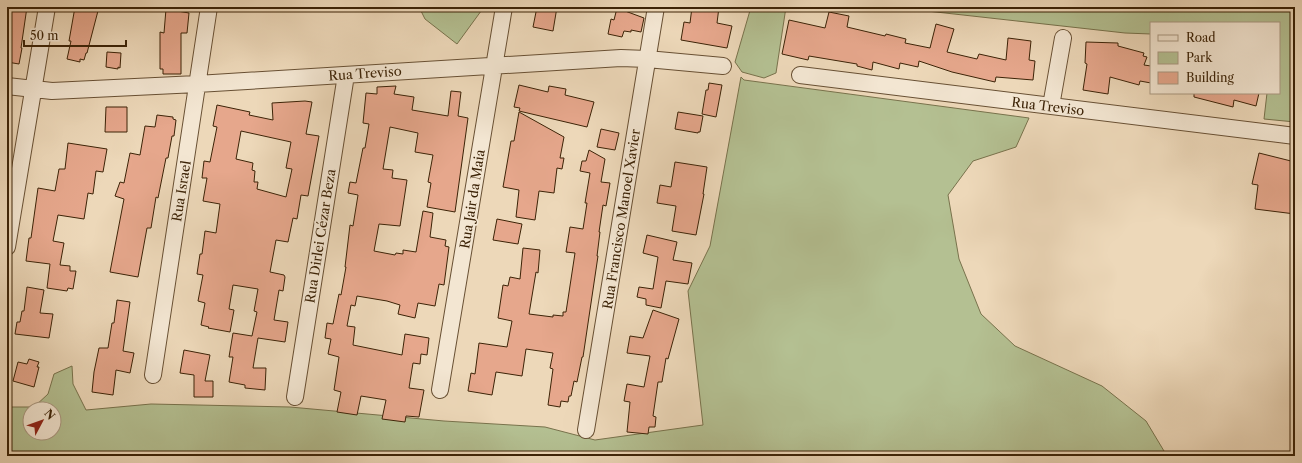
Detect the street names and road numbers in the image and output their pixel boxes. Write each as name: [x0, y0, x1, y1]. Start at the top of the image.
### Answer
street label: Rua Treviso: [328, 62, 402, 84]
street label: Rua Treviso: [1011, 94, 1085, 118]
street label: Rua Francisco Manoel Xavier: [599, 127, 643, 310]
street label: Rua Jair da Maia: [456, 148, 488, 250]
street label: Rua Israel: [168, 159, 194, 223]
street label: Rua Dirlei Cézar Beza: [301, 168, 339, 304]

